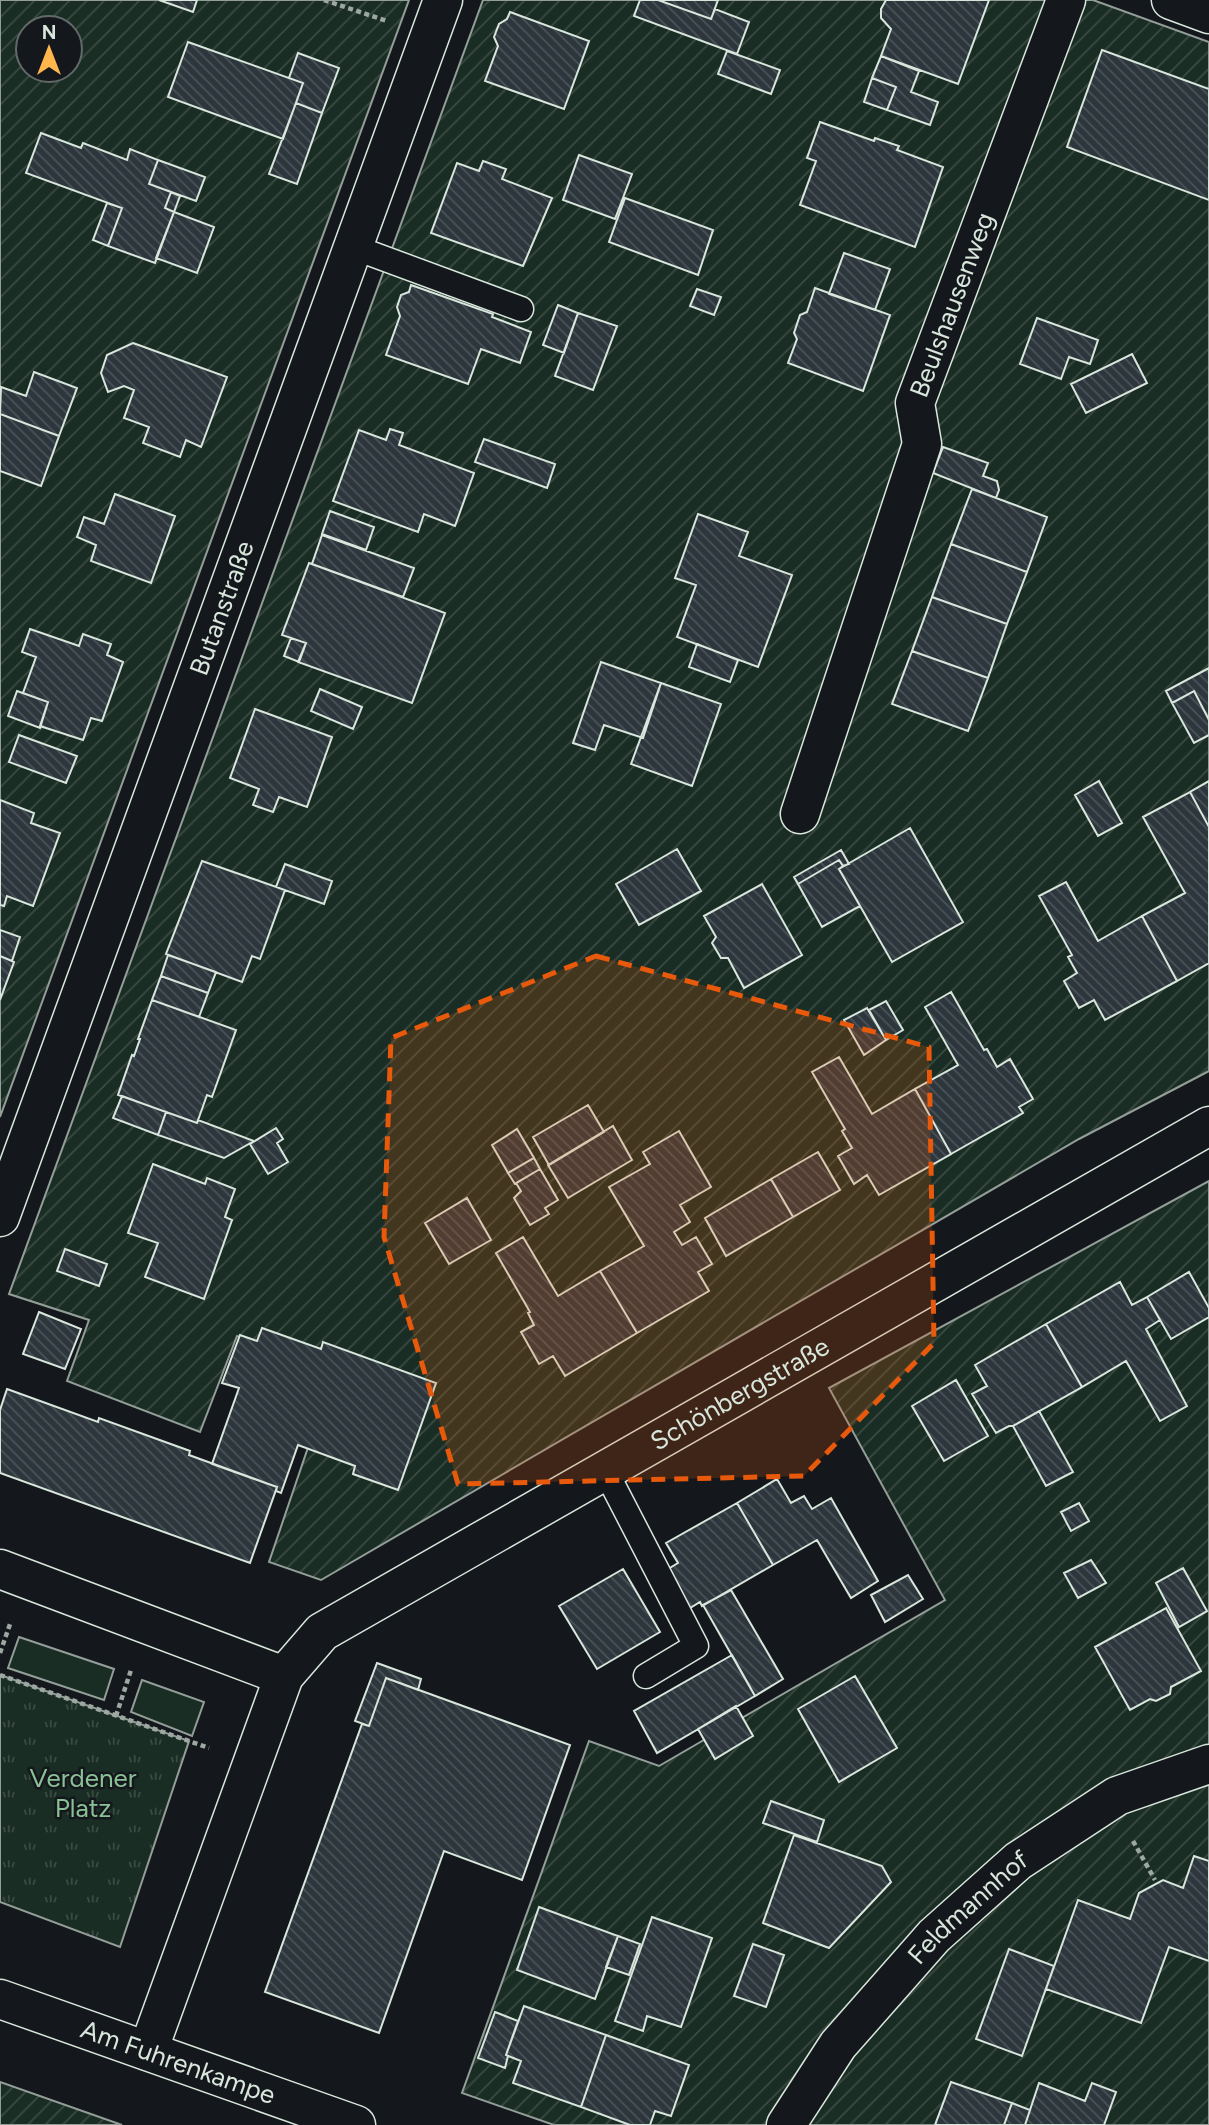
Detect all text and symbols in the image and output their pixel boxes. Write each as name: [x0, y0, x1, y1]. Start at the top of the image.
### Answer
north arrow: [14, 14, 84, 84]
text: N: [42, 21, 56, 44]
street label: Beulshausenweg: [903, 208, 1001, 402]
street label: Butanstraße: [183, 536, 261, 680]
street label: Schönbergstraße: [645, 1330, 835, 1457]
park label: Verdener Platz: [30, 1762, 137, 1824]
street label: Feldmannhof: [901, 1843, 1034, 1971]
street label: Am Fuhrenkampe: [77, 2013, 280, 2111]

